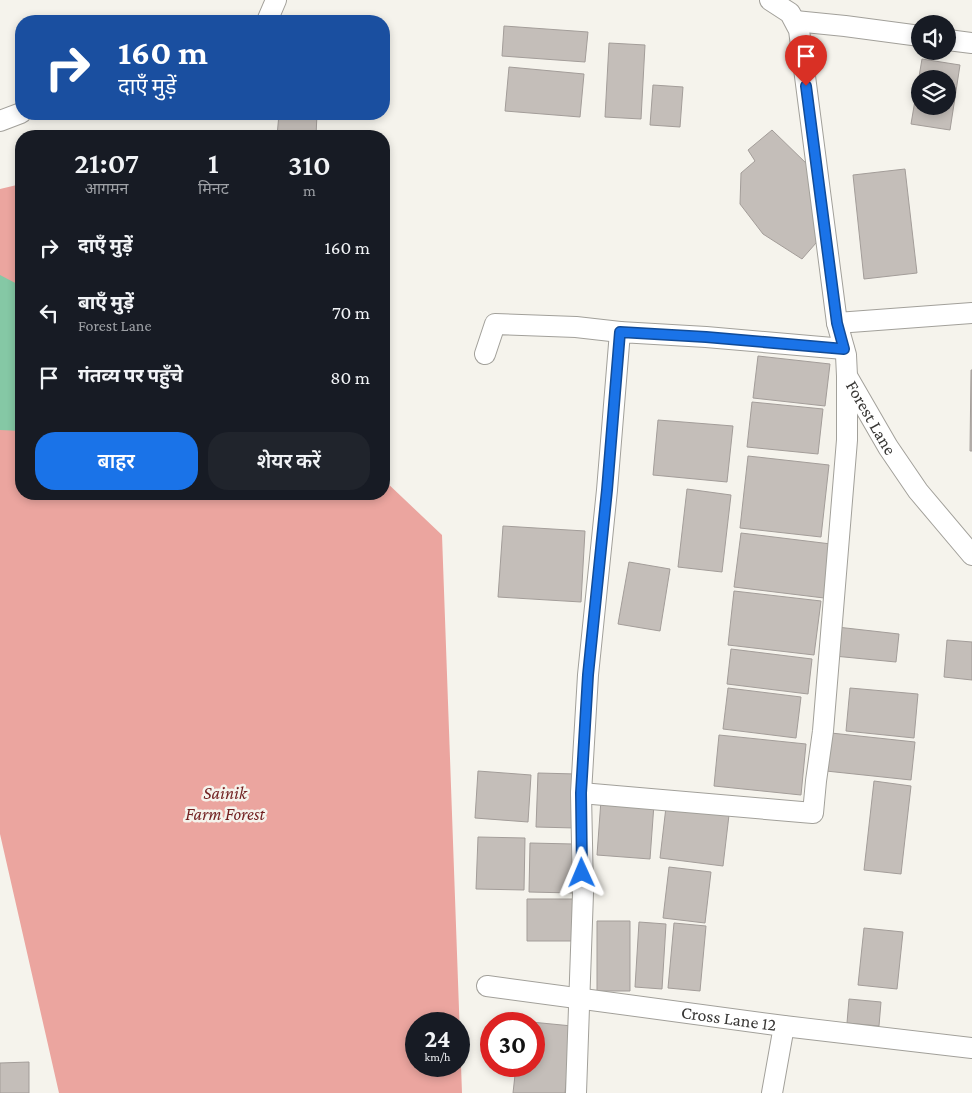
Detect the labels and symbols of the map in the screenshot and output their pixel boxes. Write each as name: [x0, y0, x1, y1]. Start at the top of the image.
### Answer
pin: [785, 35, 827, 86]
street label: Forest Lane: [842, 377, 901, 459]
park label: Sainik Farm Forest: [185, 783, 265, 824]
position arrow: [555, 846, 607, 898]
street label: Cross Lane 12: [680, 1002, 778, 1035]
speed limit sign: 30: [480, 1012, 545, 1077]

